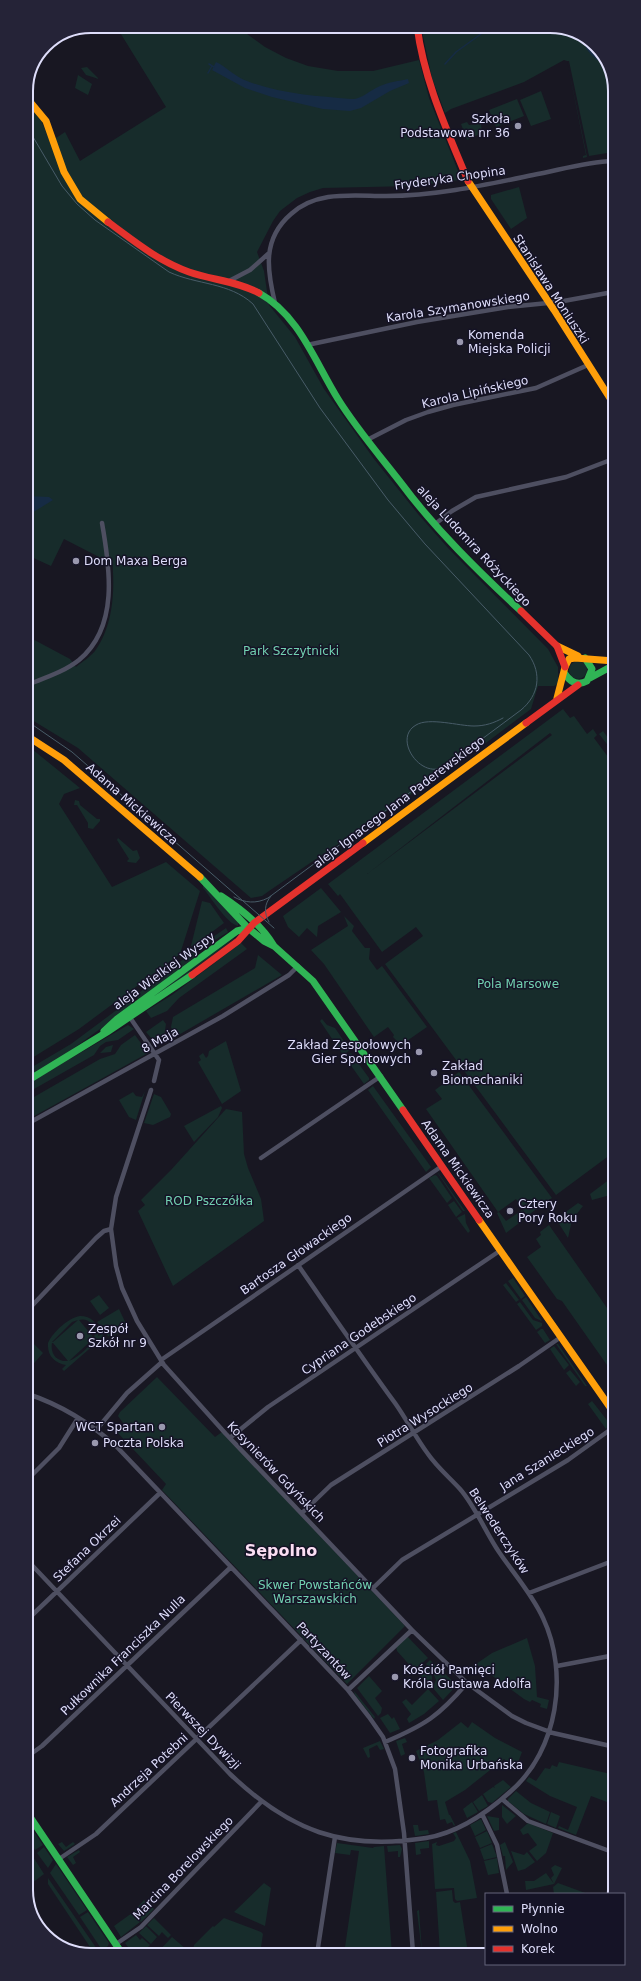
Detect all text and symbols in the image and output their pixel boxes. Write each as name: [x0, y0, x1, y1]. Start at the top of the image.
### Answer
place label: Szkoła Podstawowa nr 36: [400, 112, 510, 140]
marker: Szkoła Podstawowa nr 36: [513, 121, 523, 131]
street label: Fryderyka Chopina: [393, 163, 507, 193]
street label: Stanisława Moniuszki: [510, 232, 592, 346]
street label: Karola Szymanowskiego: [385, 289, 531, 325]
place label: Komenda Miejska Policji: [468, 328, 551, 356]
marker: Komenda Miejska Policji: [455, 337, 465, 347]
street label: Karola Lipińskiego: [420, 373, 530, 411]
street label: aleja Ludomira Różyckiego: [414, 483, 534, 609]
place label: Dom Maxa Berga: [84, 554, 187, 568]
marker: Dom Maxa Berga: [71, 556, 81, 566]
park label: Park Szczytnicki: [243, 644, 339, 658]
street label: aleja Ignacego Jana Paderewskiego: [311, 733, 487, 871]
street label: Adama Mickiewicza: [83, 760, 181, 848]
street label: aleja Wielkiej Wyspy: [110, 929, 218, 1013]
park label: Pola Marsowe: [477, 977, 559, 991]
street label: 8 Maja: [139, 1024, 181, 1056]
place label: Zakład Zespołowych Gier Sportowych: [288, 1038, 411, 1066]
marker: Zakład Zespołowych Gier Sportowych: [414, 1047, 424, 1057]
place label: Zakład Biomechaniki: [442, 1059, 523, 1087]
marker: Zakład Biomechaniki: [429, 1068, 439, 1078]
street label: Adama Mickiewicza: [419, 1117, 497, 1221]
park label: ROD Pszczółka: [165, 1194, 253, 1208]
place label: Cztery Pory Roku: [518, 1197, 577, 1225]
marker: Cztery Pory Roku: [505, 1206, 515, 1216]
street label: Bartosza Głowackiego: [238, 1210, 354, 1298]
street label: Cypriana Godebskiego: [299, 1290, 419, 1378]
place label: Zespół Szkół nr 9: [88, 1322, 147, 1350]
marker: Zespół Szkół nr 9: [75, 1331, 85, 1341]
street label: Piotra Wysockiego: [375, 1380, 475, 1450]
street label: Kosynierów Gdyńskich: [224, 1419, 328, 1525]
place label: WCT Spartan: [75, 1420, 154, 1434]
marker: WCT Spartan: [157, 1422, 167, 1432]
street label: Jana Szanieckiego: [496, 1424, 597, 1494]
place label: Poczta Polska: [103, 1436, 184, 1450]
marker: Poczta Polska: [90, 1438, 100, 1448]
street label: Belwederczyków: [466, 1485, 532, 1577]
street label: Stefana Okrzei: [50, 1513, 124, 1585]
district label: Sępolno: [245, 1541, 317, 1560]
park label: Skwer Powstańców Warszawskich: [258, 1578, 372, 1606]
street label: Pułkownika Franciszka Nulla: [58, 1592, 188, 1718]
street label: Partyzantów: [294, 1619, 354, 1683]
place label: Kościół Pamięci Króla Gustawa Adolfa: [403, 1663, 531, 1691]
marker: Kościół Pamięci Króla Gustawa Adolfa: [390, 1672, 400, 1682]
street label: Pierwszej Dywizji: [163, 1689, 243, 1773]
street label: Andrzeja Potebni: [107, 1730, 191, 1810]
place label: Fotografika Monika Urbańska: [420, 1744, 523, 1772]
marker: Fotografika Monika Urbańska: [407, 1753, 417, 1763]
street label: Marcina Borelowskiego: [130, 1813, 236, 1923]
legend: [485, 1893, 625, 1965]
text: Płynnie: [521, 1902, 565, 1916]
text: Wolno: [521, 1922, 558, 1936]
text: Korek: [521, 1942, 555, 1956]

